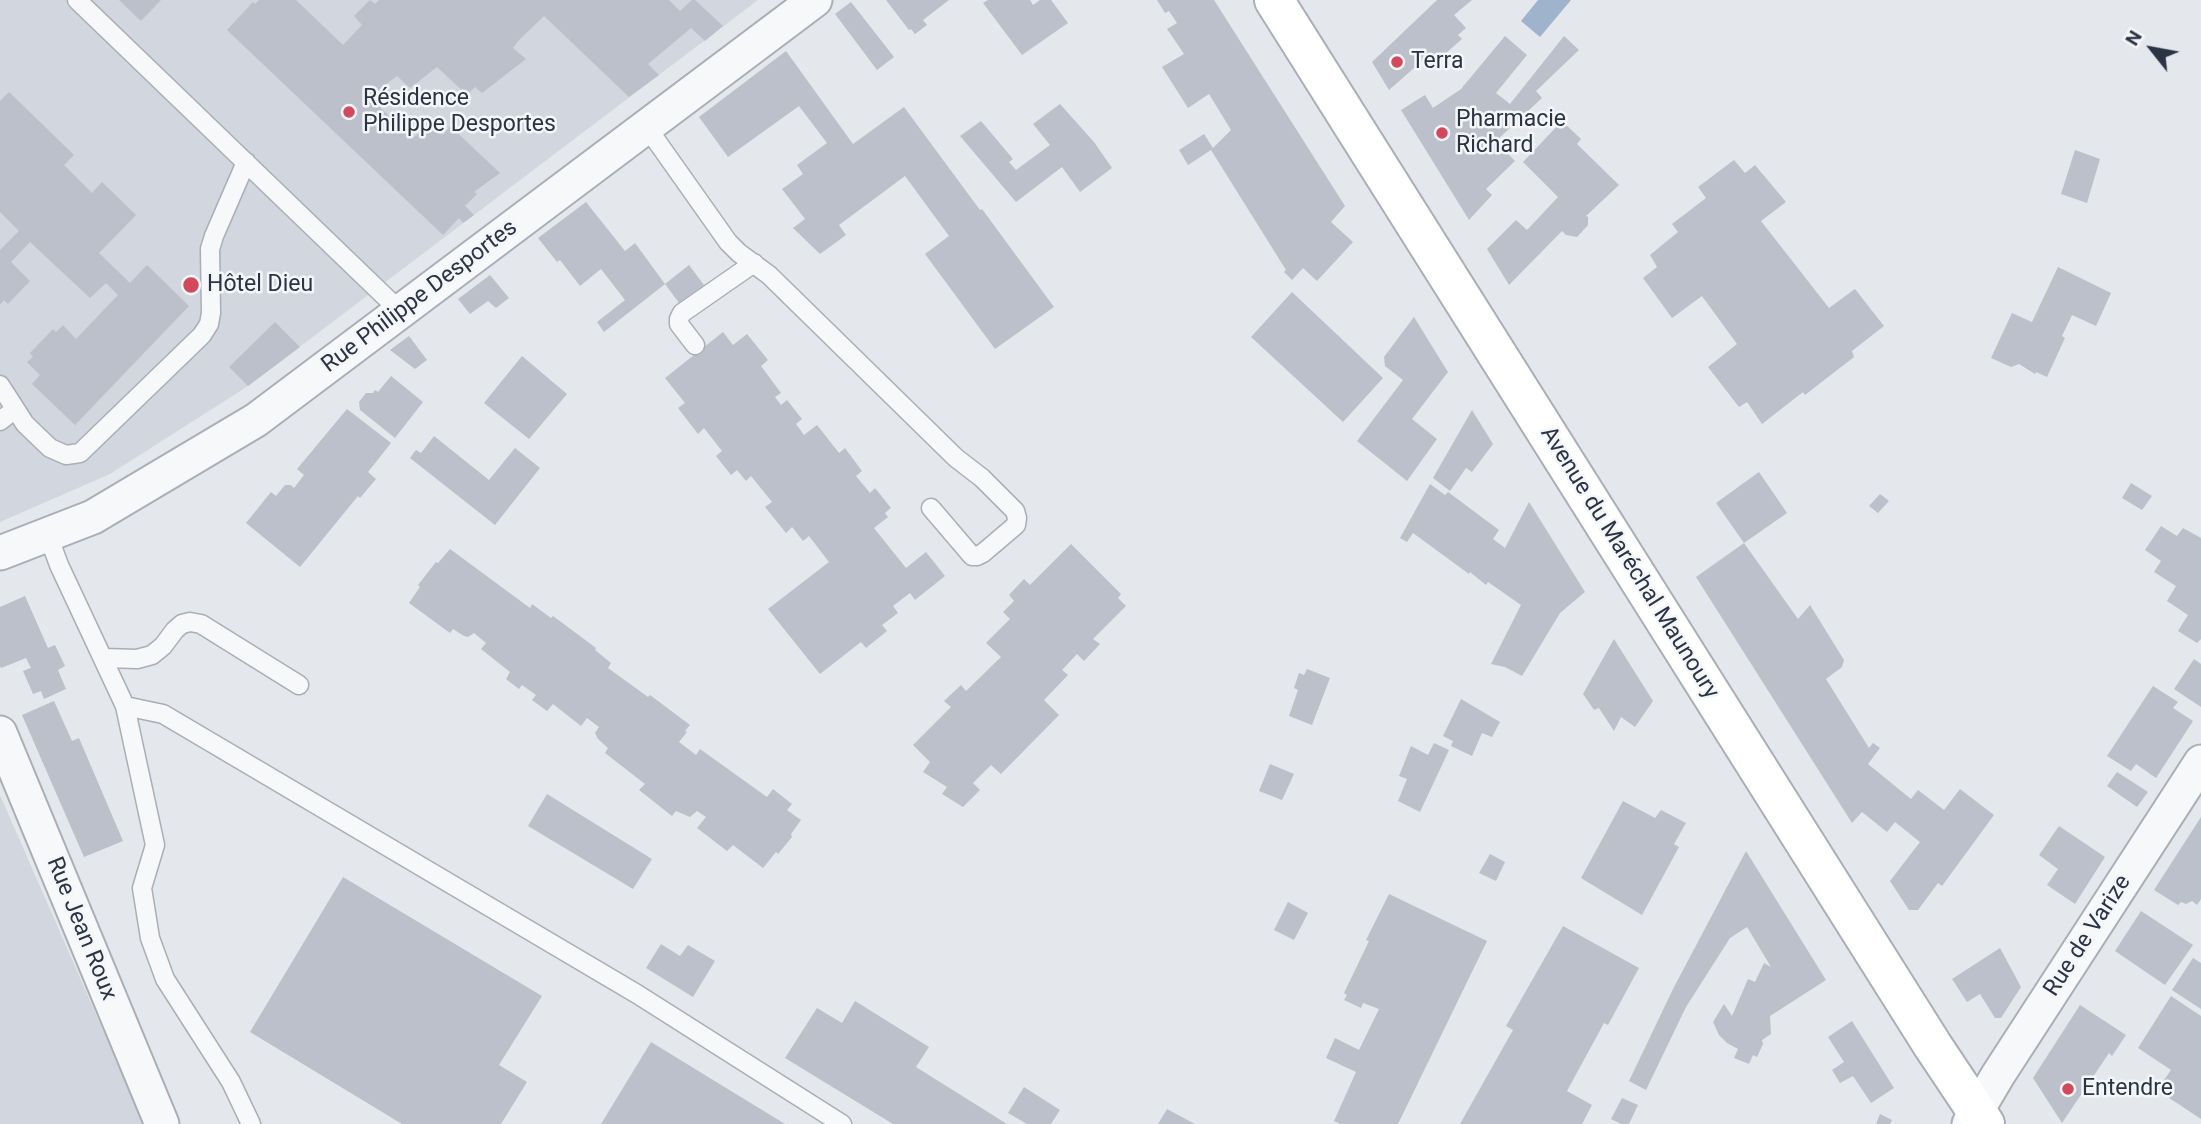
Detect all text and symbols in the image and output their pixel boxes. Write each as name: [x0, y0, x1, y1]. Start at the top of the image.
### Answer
north arrow: [2117, 14, 2187, 84]
text: N: [2120, 26, 2147, 50]
place label: Terra: [1411, 48, 1463, 76]
marker: Terra: [1389, 54, 1405, 70]
place label: Résidence Philippe Desportes: [363, 85, 556, 139]
marker: Résidence Philippe Desportes: [341, 104, 357, 120]
place label: Pharmacie Richard: [1456, 106, 1566, 160]
marker: Pharmacie Richard: [1434, 125, 1450, 141]
street label: Rue Philippe Desportes: [317, 214, 523, 380]
place label: Hôtel Dieu: [207, 271, 313, 299]
marker: Hôtel Dieu: [181, 275, 201, 295]
street label: Avenue du Maréchal Maunoury: [1534, 422, 1724, 704]
street label: Rue Jean Roux: [40, 853, 122, 1005]
street label: Rue de Varize: [2039, 870, 2137, 1002]
place label: Entendre: [2082, 1075, 2173, 1103]
marker: Entendre: [2060, 1081, 2076, 1097]

